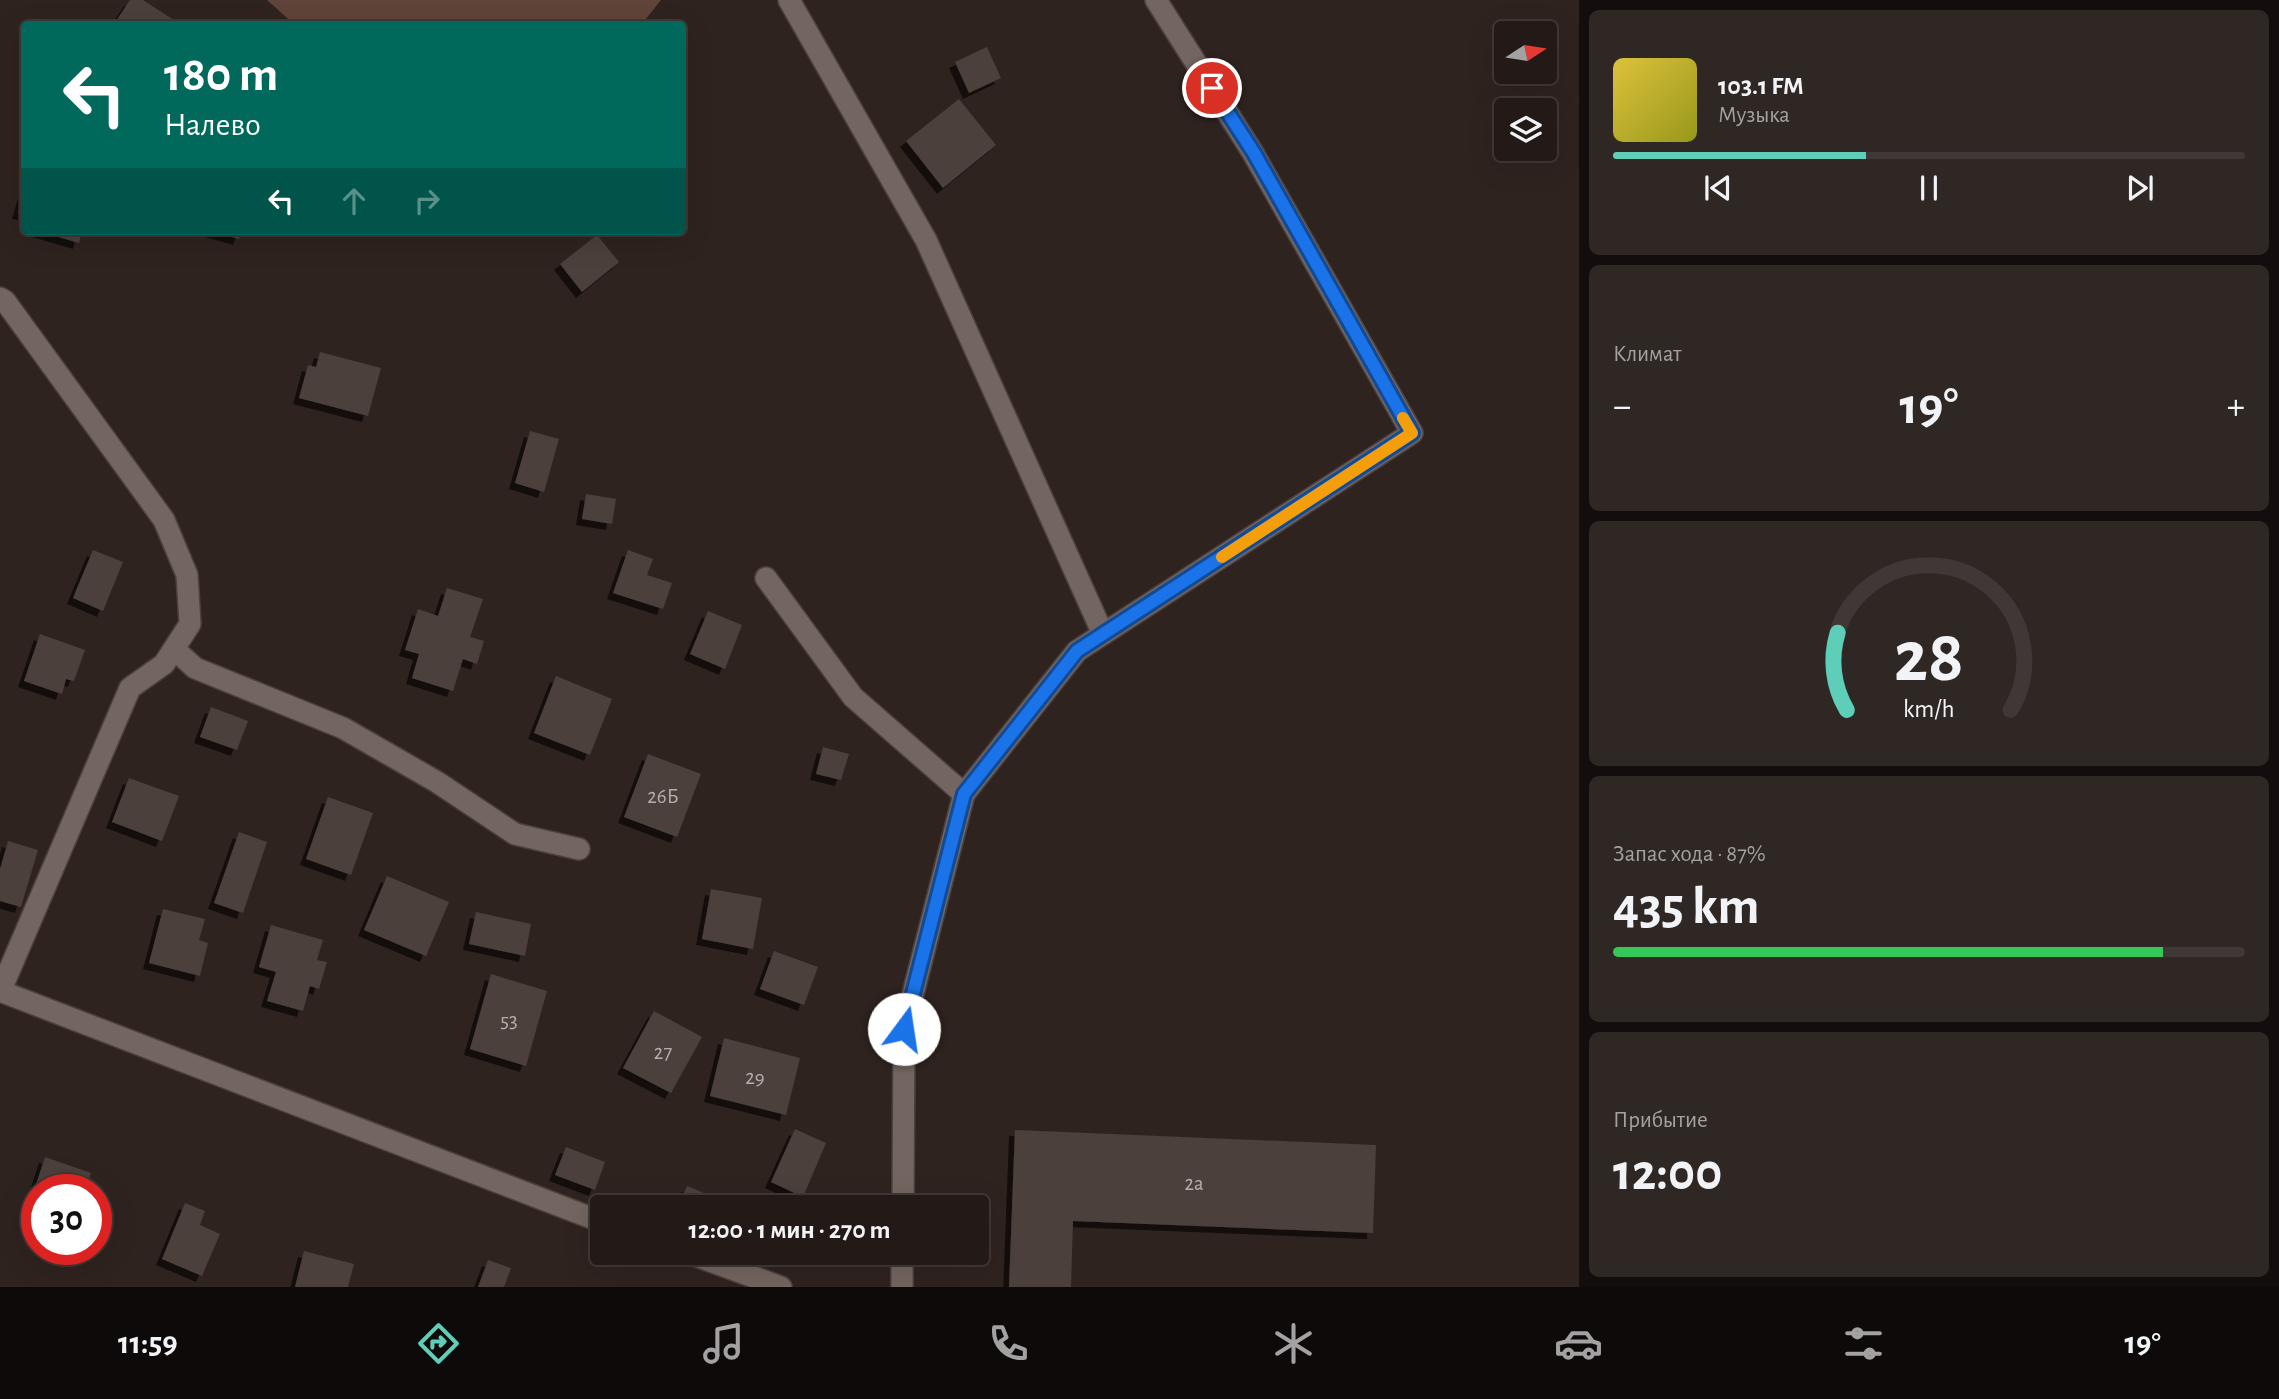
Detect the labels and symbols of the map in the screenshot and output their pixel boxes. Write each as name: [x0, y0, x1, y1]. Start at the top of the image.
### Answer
north arrow: [1494, 21, 1558, 84]
pin: [1182, 58, 1242, 118]
house number: 26Б: [647, 786, 679, 807]
position arrow: [867, 992, 941, 1066]
house number: 53: [500, 1010, 518, 1031]
house number: 27: [654, 1042, 672, 1063]
house number: 29: [745, 1067, 765, 1088]
house number: 2а: [1184, 1173, 1204, 1194]
speed limit sign: 30: [21, 1174, 112, 1265]

